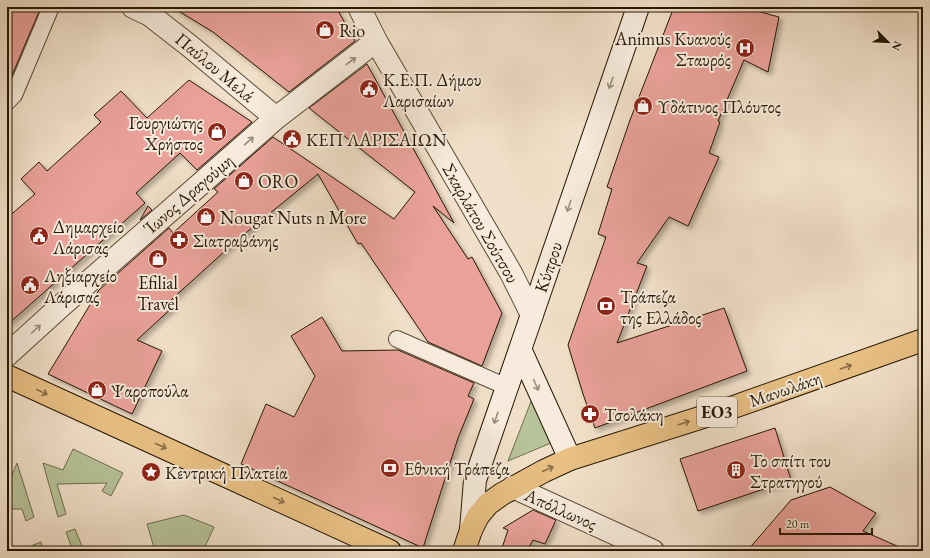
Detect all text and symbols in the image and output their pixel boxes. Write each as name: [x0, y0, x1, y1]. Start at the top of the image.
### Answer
shop icon: Rio: [314, 19, 336, 41]
place label: Rio: [339, 19, 365, 42]
north arrow: [868, 22, 908, 62]
street label: Παύλου Μελά: [171, 27, 260, 107]
place label: Animus Κυανούς Σταυρός: [614, 27, 731, 71]
hospital icon: Animus Κυανούς Σταυρός: [734, 37, 756, 59]
text: N: [889, 39, 905, 53]
one-way arrow: [345, 56, 356, 65]
place label: Κ.Ε.Π. Δήμου Λαρισαίων: [382, 68, 481, 112]
one-way arrow: [607, 77, 615, 89]
public building icon: Κ.Ε.Π. Δήμου Λαρισαίων: [358, 78, 380, 100]
shop icon: Υδάτινος Πλόυτος: [632, 95, 654, 117]
place label: Υδάτινος Πλόυτος: [657, 95, 781, 118]
place label: Γουργιώτης Χρήστος: [129, 111, 203, 155]
shop icon: Γουργιώτης Χρήστος: [206, 121, 228, 143]
public building icon: ΚΕΠ ΛΑΡΙΣΑΙΩΝ: [281, 128, 303, 150]
place label: ΚΕΠ ΛΑΡΙΣΑΙΩΝ: [306, 128, 447, 151]
one-way arrow: [244, 137, 254, 146]
street label: Ίωνος Δραγούμη: [138, 149, 238, 239]
street label: Σκαρλάτου Σούτσου: [437, 159, 525, 287]
shop icon: ORO: [233, 170, 255, 192]
place label: ORO: [258, 170, 298, 193]
one-way arrow: [564, 200, 572, 212]
shop icon: Nougat Nuts n More: [195, 206, 217, 228]
place label: Nougat Nuts n More: [220, 206, 367, 229]
place label: Δημαρχείο Λάρισας: [52, 215, 124, 259]
public building icon: Δημαρχείο Λάρισας: [28, 225, 50, 247]
pharmacy icon: Σιατραβάνης: [168, 229, 190, 251]
place label: Σιατραβάνης: [193, 229, 279, 252]
street label: Κύπρου: [529, 239, 567, 295]
shop icon: Efilial Travel: [147, 248, 169, 270]
place label: Ληξιαρχείο Λάρισας: [43, 264, 117, 308]
place label: Efilial Travel: [137, 271, 179, 315]
public building icon: Ληξιαρχείο Λάρισας: [19, 274, 41, 296]
place label: Τράπεζα της Ελλάδος: [620, 285, 702, 329]
bank icon: Τράπεζα της Ελλάδος: [595, 295, 617, 317]
one-way arrow: [31, 324, 41, 334]
one-way arrow: [840, 363, 853, 370]
street label: Μανωλάκη: [746, 366, 824, 412]
one-way arrow: [533, 378, 540, 390]
shop icon: Ψαροπούλα: [86, 379, 108, 401]
place label: Ψαροπούλα: [111, 379, 189, 402]
one-way arrow: [36, 389, 48, 396]
road number: ΕΟ3: [697, 397, 737, 427]
pharmacy icon: Τσολάκη: [579, 403, 601, 425]
place label: Τσολάκη: [604, 403, 664, 426]
one-way arrow: [492, 412, 500, 424]
one-way arrow: [677, 419, 690, 426]
one-way arrow: [154, 443, 166, 450]
place label: Το σπίτι του Στρατηγού: [750, 449, 831, 493]
bank icon: Εθνική Τράπεζα: [379, 457, 401, 479]
place label: Εθνική Τράπεζα: [404, 457, 510, 480]
building icon: Το σπίτι του Στρατηγού: [725, 459, 747, 481]
place icon: Κεντρική Πλατεία: [140, 461, 162, 483]
place label: Κεντρική Πλατεία: [165, 461, 288, 484]
one-way arrow: [541, 465, 553, 472]
street label: Απόλλωνος: [520, 482, 601, 535]
one-way arrow: [273, 497, 285, 504]
scale bar: [780, 510, 872, 536]
text: 20 m: [786, 516, 810, 532]

